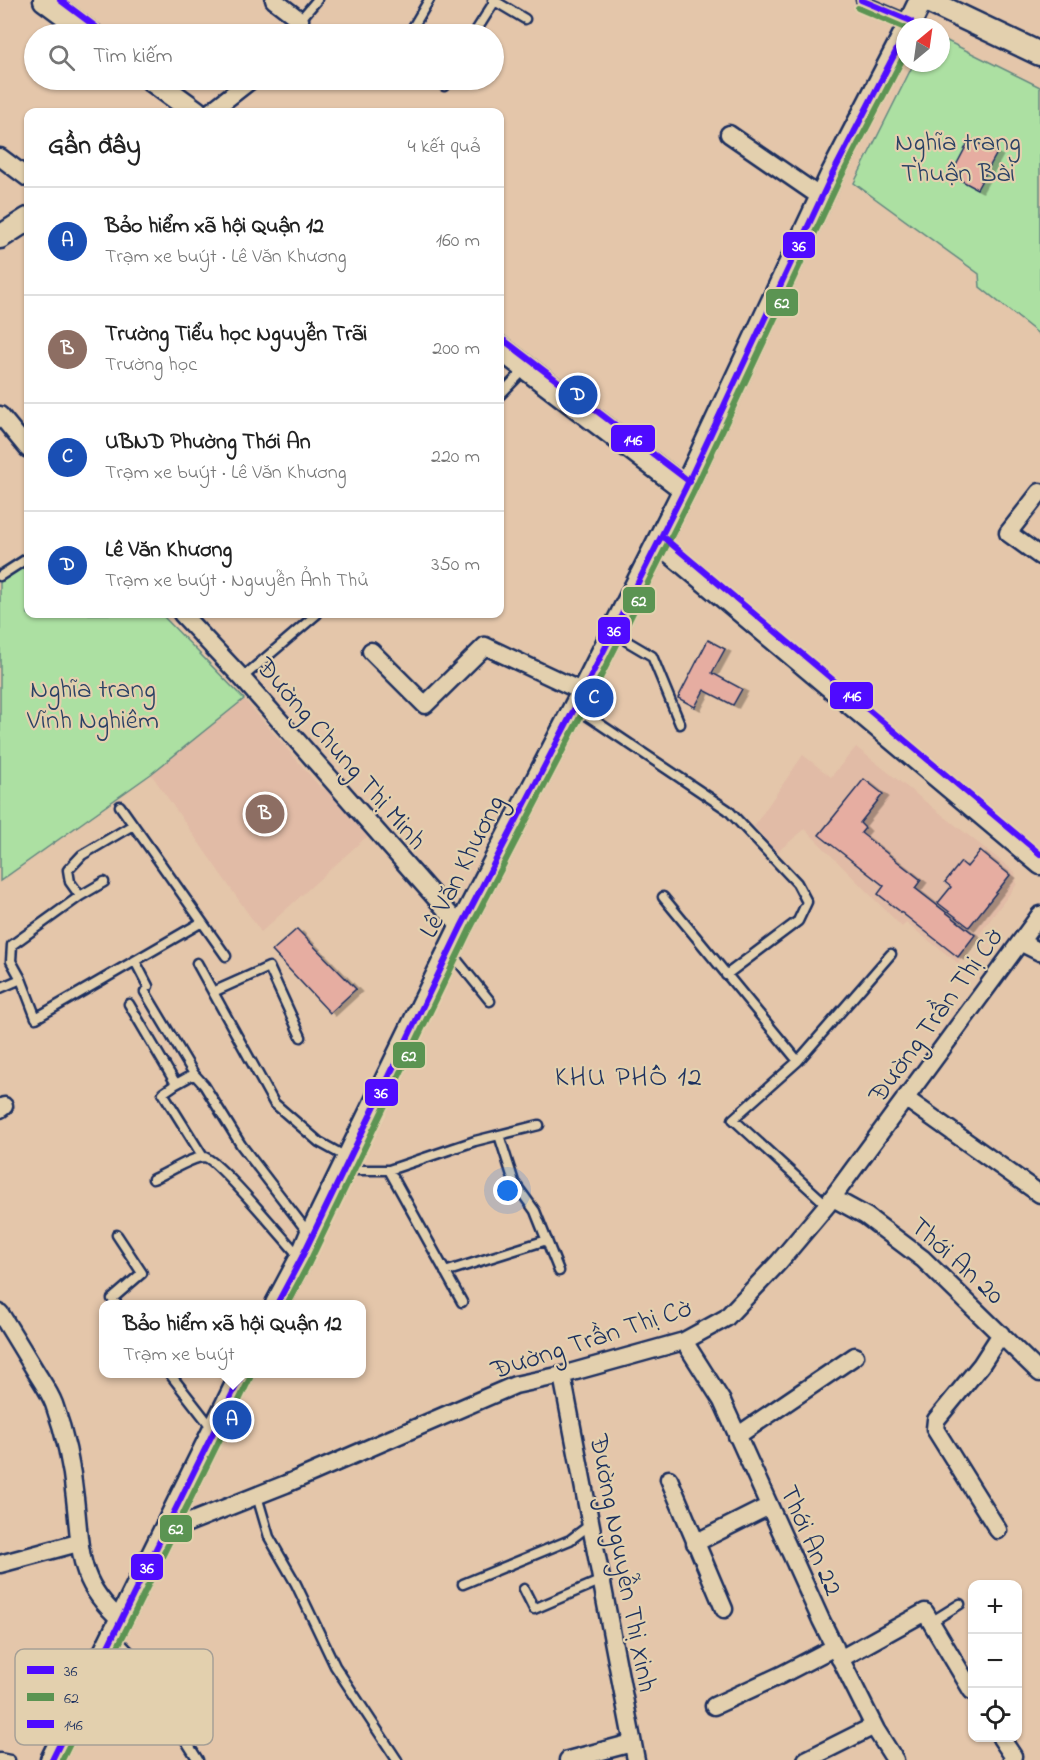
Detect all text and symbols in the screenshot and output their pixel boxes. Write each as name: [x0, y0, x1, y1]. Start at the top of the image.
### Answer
north arrow: [896, 18, 950, 72]
search box: [24, 24, 504, 90]
icon: search: [45, 41, 78, 74]
text: Tìm kiếm: [93, 41, 173, 73]
park label: Nghĩa trang Thuận Bài: [895, 124, 1021, 194]
text: Gần đây: [48, 128, 141, 166]
text: 4 kết quả: [408, 133, 480, 162]
text: Bảo hiểm xã hội Quận 12: [105, 211, 324, 243]
text: A: [61, 227, 74, 256]
text: 160 m: [436, 227, 480, 256]
line badge: 36: [782, 231, 816, 259]
text: 36: [791, 235, 807, 259]
text: Trạm xe buýt · Lê Văn Khương: [105, 243, 347, 272]
line badge: 62: [765, 288, 799, 317]
text: 62: [774, 292, 790, 316]
text: Trường Tiểu học Nguyễn Trãi: [105, 319, 367, 351]
text: B: [61, 335, 74, 364]
text: 200 m: [432, 335, 480, 364]
text: Trường học: [105, 351, 197, 380]
pin: D: [558, 372, 598, 418]
line badge: 146: [610, 424, 656, 453]
text: UBND Phường Thới An: [105, 427, 311, 459]
text: 146: [624, 429, 643, 453]
text: C: [62, 443, 73, 472]
text: 220 m: [431, 443, 480, 472]
text: Trạm xe buýt · Lê Văn Khương: [105, 459, 347, 488]
text: Lê Văn Khương: [105, 535, 232, 567]
text: D: [60, 551, 75, 580]
text: 350 m: [431, 551, 480, 580]
text: Trạm xe buýt · Nguyễn Ảnh Thủ: [105, 567, 369, 596]
line badge: 62: [622, 586, 656, 614]
text: 62: [631, 590, 647, 614]
line badge: 36: [597, 616, 631, 645]
text: 36: [606, 620, 622, 644]
street label: Đường Chung Thị Minh: [245, 649, 435, 859]
park label: Nghĩa trang Vĩnh Nghiêm: [26, 671, 159, 741]
pin: C: [574, 676, 614, 720]
line badge: 146: [829, 681, 874, 710]
text: 146: [843, 685, 862, 709]
street label: Lê Văn Khương: [410, 789, 516, 946]
pin: B: [246, 792, 284, 836]
street label: Đường Trần Thị Cờ: [859, 921, 1014, 1113]
line badge: 62: [392, 1041, 426, 1069]
text: 62: [401, 1045, 417, 1069]
district label: KHU PHỐ 12: [555, 1058, 703, 1099]
line badge: 36: [364, 1078, 399, 1107]
text: 36: [373, 1082, 389, 1106]
your location: [493, 1176, 522, 1205]
street label: Thới An 20: [900, 1209, 1012, 1315]
street label: Đường Trần Thị Cờ: [486, 1290, 697, 1391]
popup: [99, 1300, 366, 1378]
text: Bảo hiểm xã hội Quận 12: [123, 1309, 342, 1341]
text: Trạm xe buýt: [123, 1341, 235, 1370]
pin: A: [212, 1398, 252, 1442]
street label: Đường Nguyễn Thị Xinh: [577, 1430, 666, 1696]
street label: Thới An 22: [768, 1479, 851, 1603]
line badge: 62: [159, 1514, 193, 1543]
text: 62: [168, 1518, 184, 1542]
line badge: 36: [130, 1553, 164, 1581]
text: 36: [139, 1557, 155, 1581]
map controls: [968, 1580, 1022, 1742]
button: +: [968, 1580, 1022, 1634]
button: −: [968, 1634, 1022, 1688]
legend: [15, 1649, 213, 1745]
text: 36: [64, 1660, 78, 1684]
text: 62: [64, 1687, 79, 1711]
button: locate: [968, 1688, 1022, 1742]
text: 146: [64, 1714, 83, 1738]

